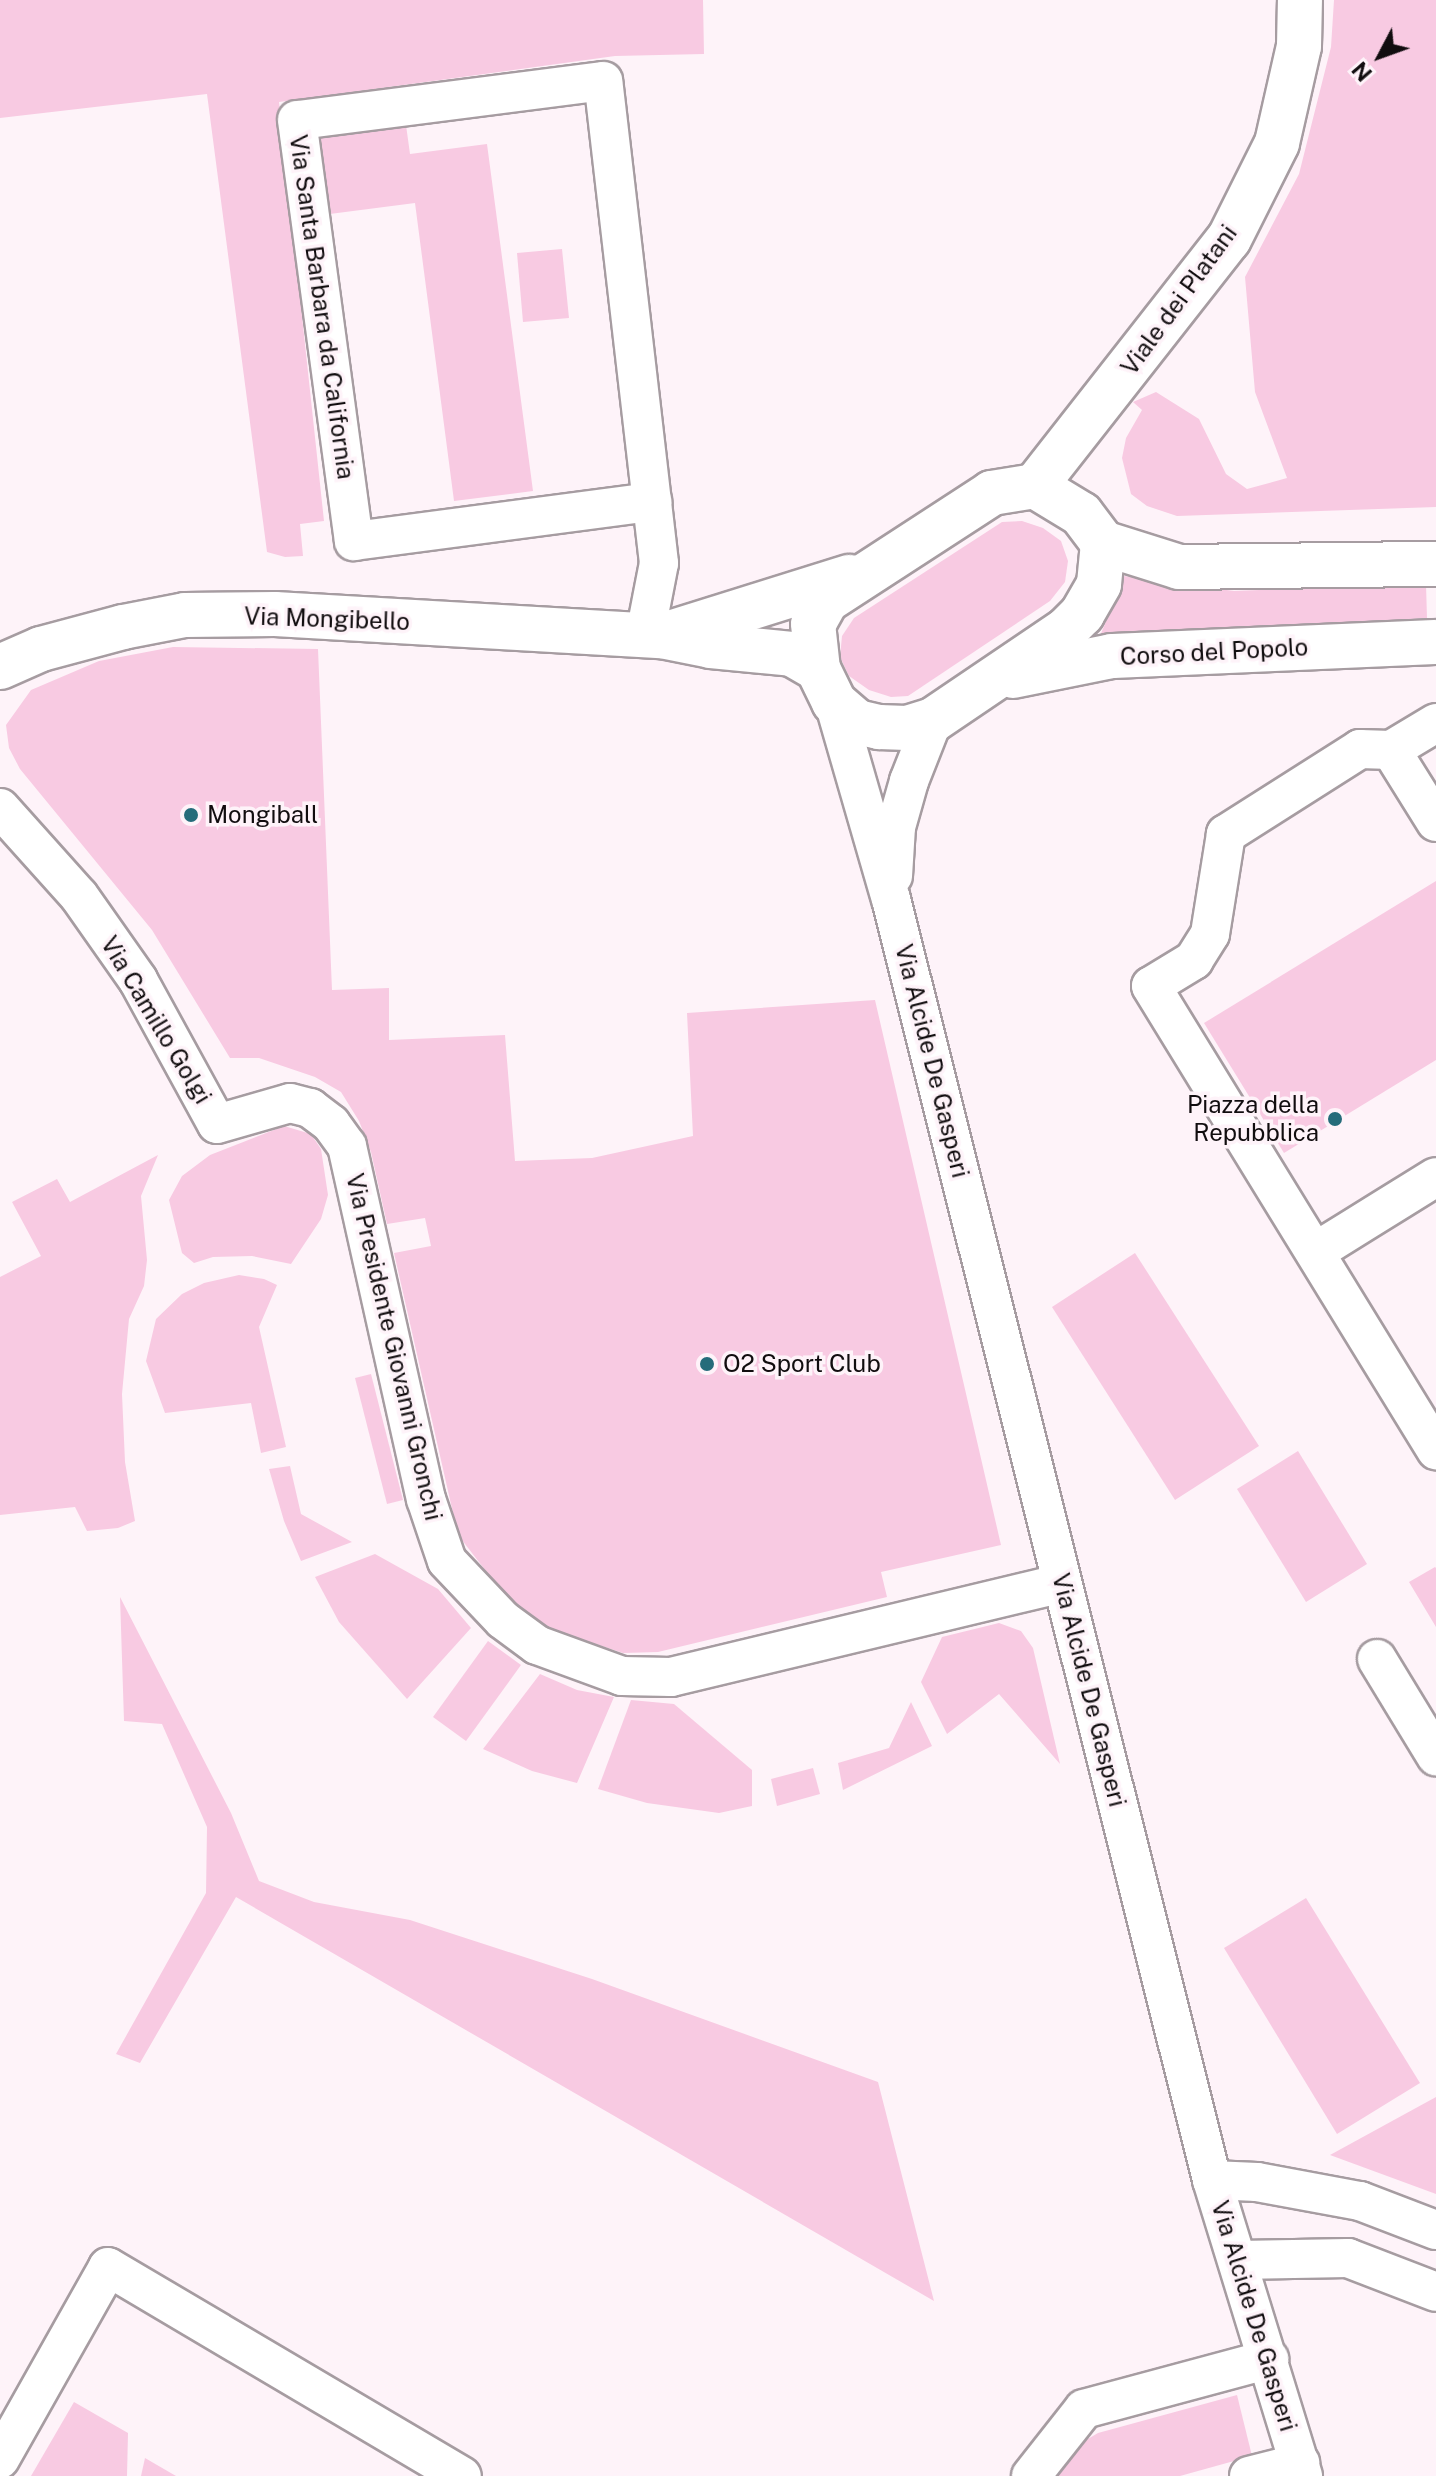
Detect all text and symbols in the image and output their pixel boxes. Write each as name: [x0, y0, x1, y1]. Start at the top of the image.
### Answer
north arrow: [1340, 16, 1420, 96]
text: N: [1346, 57, 1377, 87]
street label: Via Santa Barbara da California: [284, 133, 360, 481]
street label: Viale dei Platani: [1115, 219, 1243, 381]
street label: Via Mongibello: [244, 602, 410, 636]
street label: Corso del Popolo: [1119, 633, 1309, 671]
place label: Mongiball: [207, 801, 318, 829]
marker: Mongiball: [182, 806, 200, 824]
street label: Via Camillo Golgi: [95, 931, 217, 1109]
street label: Via Alcide De Gasperi: [889, 941, 975, 1181]
place label: Piazza della Repubblica: [1187, 1091, 1319, 1147]
marker: Piazza della Repubblica: [1326, 1110, 1344, 1128]
street label: Via Presidente Giovanni Gronchi: [340, 1171, 448, 1523]
place label: O2 Sport Club: [723, 1350, 881, 1378]
marker: O2 Sport Club: [698, 1355, 716, 1373]
street label: Via Alcide De Gasperi: [1046, 1570, 1132, 1810]
street label: Via Alcide De Gasperi: [1205, 2197, 1303, 2435]

